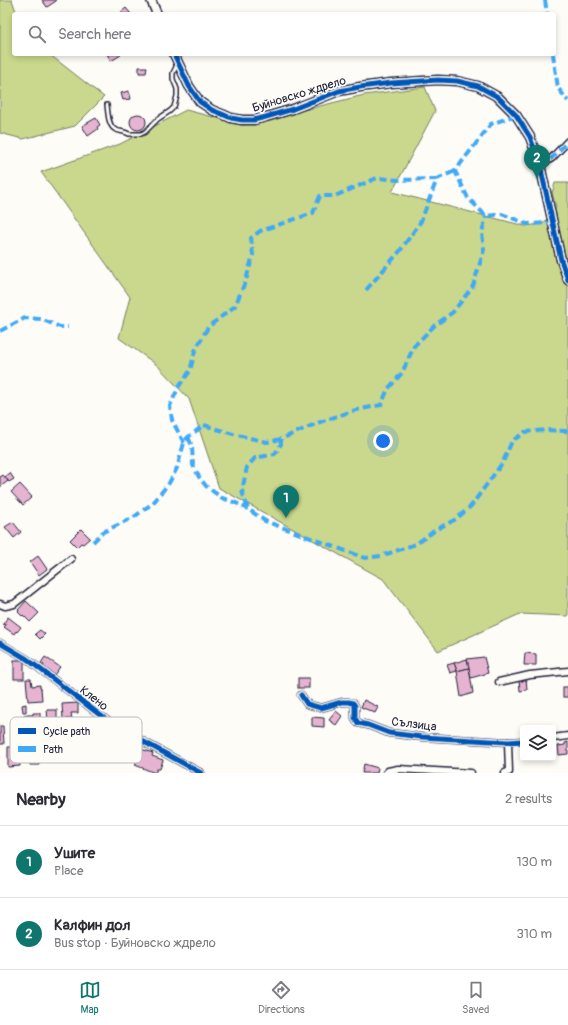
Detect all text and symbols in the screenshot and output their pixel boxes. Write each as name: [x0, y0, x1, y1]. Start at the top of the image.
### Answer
search box: [12, 12, 556, 56]
icon: search: [26, 23, 48, 45]
text: Search here: [58, 25, 131, 44]
street label: Буйновско ждрело: [251, 73, 348, 116]
pin: 2: [524, 145, 550, 178]
your location: [373, 431, 393, 451]
pin: 1: [273, 485, 299, 518]
street label: Клено: [77, 683, 111, 714]
street label: Сълзица: [391, 714, 438, 735]
legend: [10, 717, 142, 763]
text: Cycle path: [43, 725, 90, 738]
map controls: [520, 725, 556, 761]
button: layers: [520, 725, 556, 761]
text: Path: [43, 743, 63, 756]
text: Nearby: [16, 789, 65, 810]
text: 2 results: [505, 791, 552, 807]
text: Ушите: [54, 844, 95, 863]
text: 1: [26, 854, 32, 870]
text: 130 m: [516, 854, 552, 870]
text: Place: [54, 863, 83, 879]
text: Калфин дол: [54, 916, 130, 935]
text: 2: [25, 926, 33, 942]
text: 310 m: [516, 926, 552, 942]
text: Bus stop · Буйновско ждрело: [54, 935, 216, 951]
tab: Map: [79, 979, 101, 1016]
tab: Directions: [258, 979, 305, 1016]
tab: Saved: [462, 979, 489, 1016]

